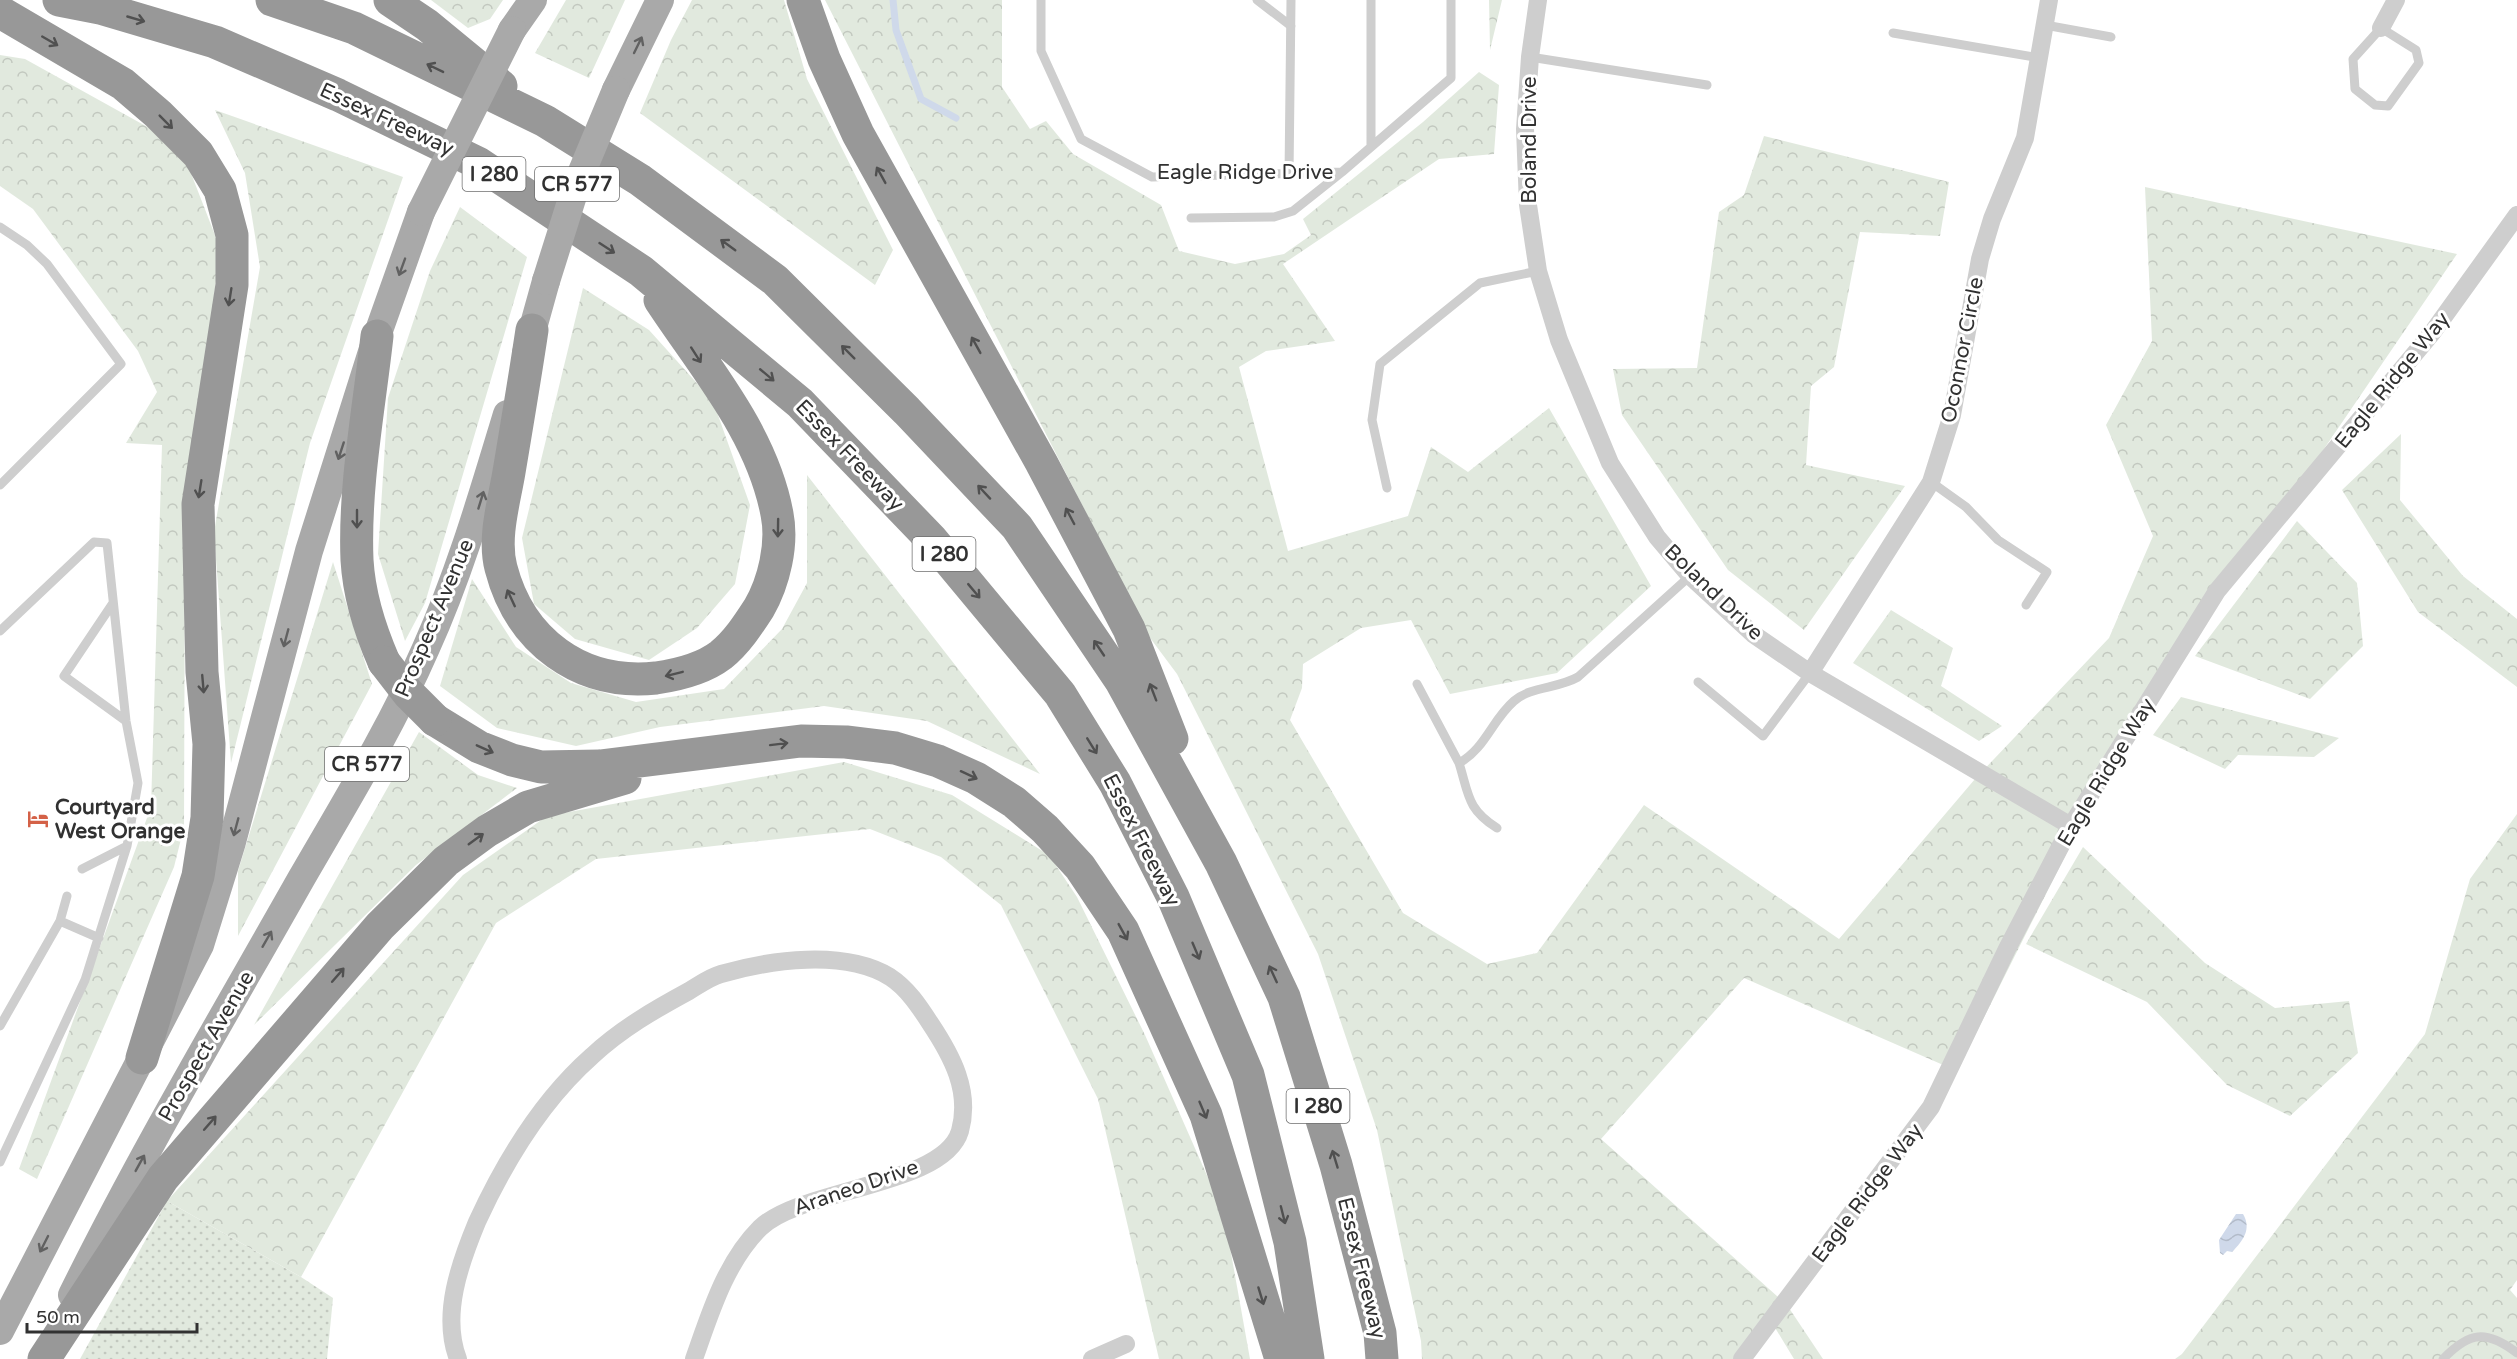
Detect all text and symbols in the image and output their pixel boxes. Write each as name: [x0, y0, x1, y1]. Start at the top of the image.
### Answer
one-way arrow: [126, 13, 145, 25]
one-way arrow: [41, 36, 58, 48]
one-way arrow: [632, 37, 644, 54]
one-way arrow: [427, 61, 445, 73]
street label: Boland Drive: [1517, 76, 1542, 204]
street label: Essex Freeway: [316, 77, 458, 161]
one-way arrow: [159, 115, 174, 130]
road number: I 280: [462, 157, 526, 191]
street label: Eagle Ridge Drive: [1157, 160, 1333, 185]
road number: CR 577: [535, 167, 619, 201]
one-way arrow: [875, 167, 887, 184]
one-way arrow: [720, 239, 736, 252]
one-way arrow: [598, 242, 615, 254]
one-way arrow: [395, 257, 406, 276]
street label: Oconnor Circle: [1936, 275, 1989, 425]
one-way arrow: [224, 286, 235, 306]
street label: Eagle Ridge Way: [2330, 307, 2455, 454]
one-way arrow: [970, 337, 982, 354]
one-way arrow: [840, 344, 855, 359]
one-way arrow: [690, 346, 702, 363]
one-way arrow: [759, 368, 774, 382]
street label: Essex Freeway: [790, 395, 909, 516]
one-way arrow: [334, 441, 345, 460]
one-way arrow: [195, 479, 206, 499]
one-way arrow: [976, 484, 991, 499]
one-way arrow: [476, 491, 487, 510]
one-way arrow: [351, 508, 363, 528]
one-way arrow: [1064, 508, 1076, 525]
one-way arrow: [772, 518, 784, 538]
street label: Prospect Avenue: [390, 535, 479, 701]
road number: I 280: [912, 537, 976, 571]
street label: Boland Drive: [1659, 539, 1768, 646]
one-way arrow: [968, 583, 981, 599]
one-way arrow: [505, 590, 517, 608]
one-way arrow: [279, 629, 291, 648]
one-way arrow: [1092, 640, 1105, 657]
one-way arrow: [665, 669, 684, 681]
one-way arrow: [198, 674, 209, 693]
one-way arrow: [1147, 683, 1158, 701]
street label: Eagle Ridge Way: [2052, 694, 2160, 851]
one-way arrow: [1087, 737, 1099, 754]
one-way arrow: [769, 739, 789, 750]
one-way arrow: [476, 744, 494, 755]
road number: CR 577: [325, 747, 409, 781]
one-way arrow: [959, 769, 977, 781]
street label: Essex Freeway: [1097, 770, 1186, 911]
place label: Courtyard West Orange: [55, 795, 185, 844]
hotel icon: Courtyard West Orange: [26, 807, 50, 831]
one-way arrow: [230, 817, 241, 836]
one-way arrow: [468, 833, 484, 845]
one-way arrow: [1117, 923, 1129, 940]
one-way arrow: [261, 931, 273, 948]
one-way arrow: [1191, 941, 1202, 960]
one-way arrow: [1267, 966, 1279, 984]
street label: Prospect Avenue: [153, 967, 260, 1126]
one-way arrow: [331, 968, 345, 983]
road number: I 280: [1286, 1089, 1350, 1123]
one-way arrow: [1198, 1100, 1209, 1118]
one-way arrow: [203, 1116, 217, 1131]
street label: Eagle Ridge Way: [1807, 1119, 1928, 1268]
one-way arrow: [1328, 1150, 1339, 1169]
street label: Araneo Drive: [791, 1154, 922, 1220]
one-way arrow: [134, 1155, 146, 1172]
street label: Essex Freeway: [1332, 1195, 1391, 1341]
one-way arrow: [1278, 1205, 1290, 1224]
one-way arrow: [38, 1235, 50, 1252]
one-way arrow: [1256, 1286, 1267, 1305]
scale bar: [27, 1296, 196, 1334]
text: 50 m: [36, 1306, 80, 1328]

